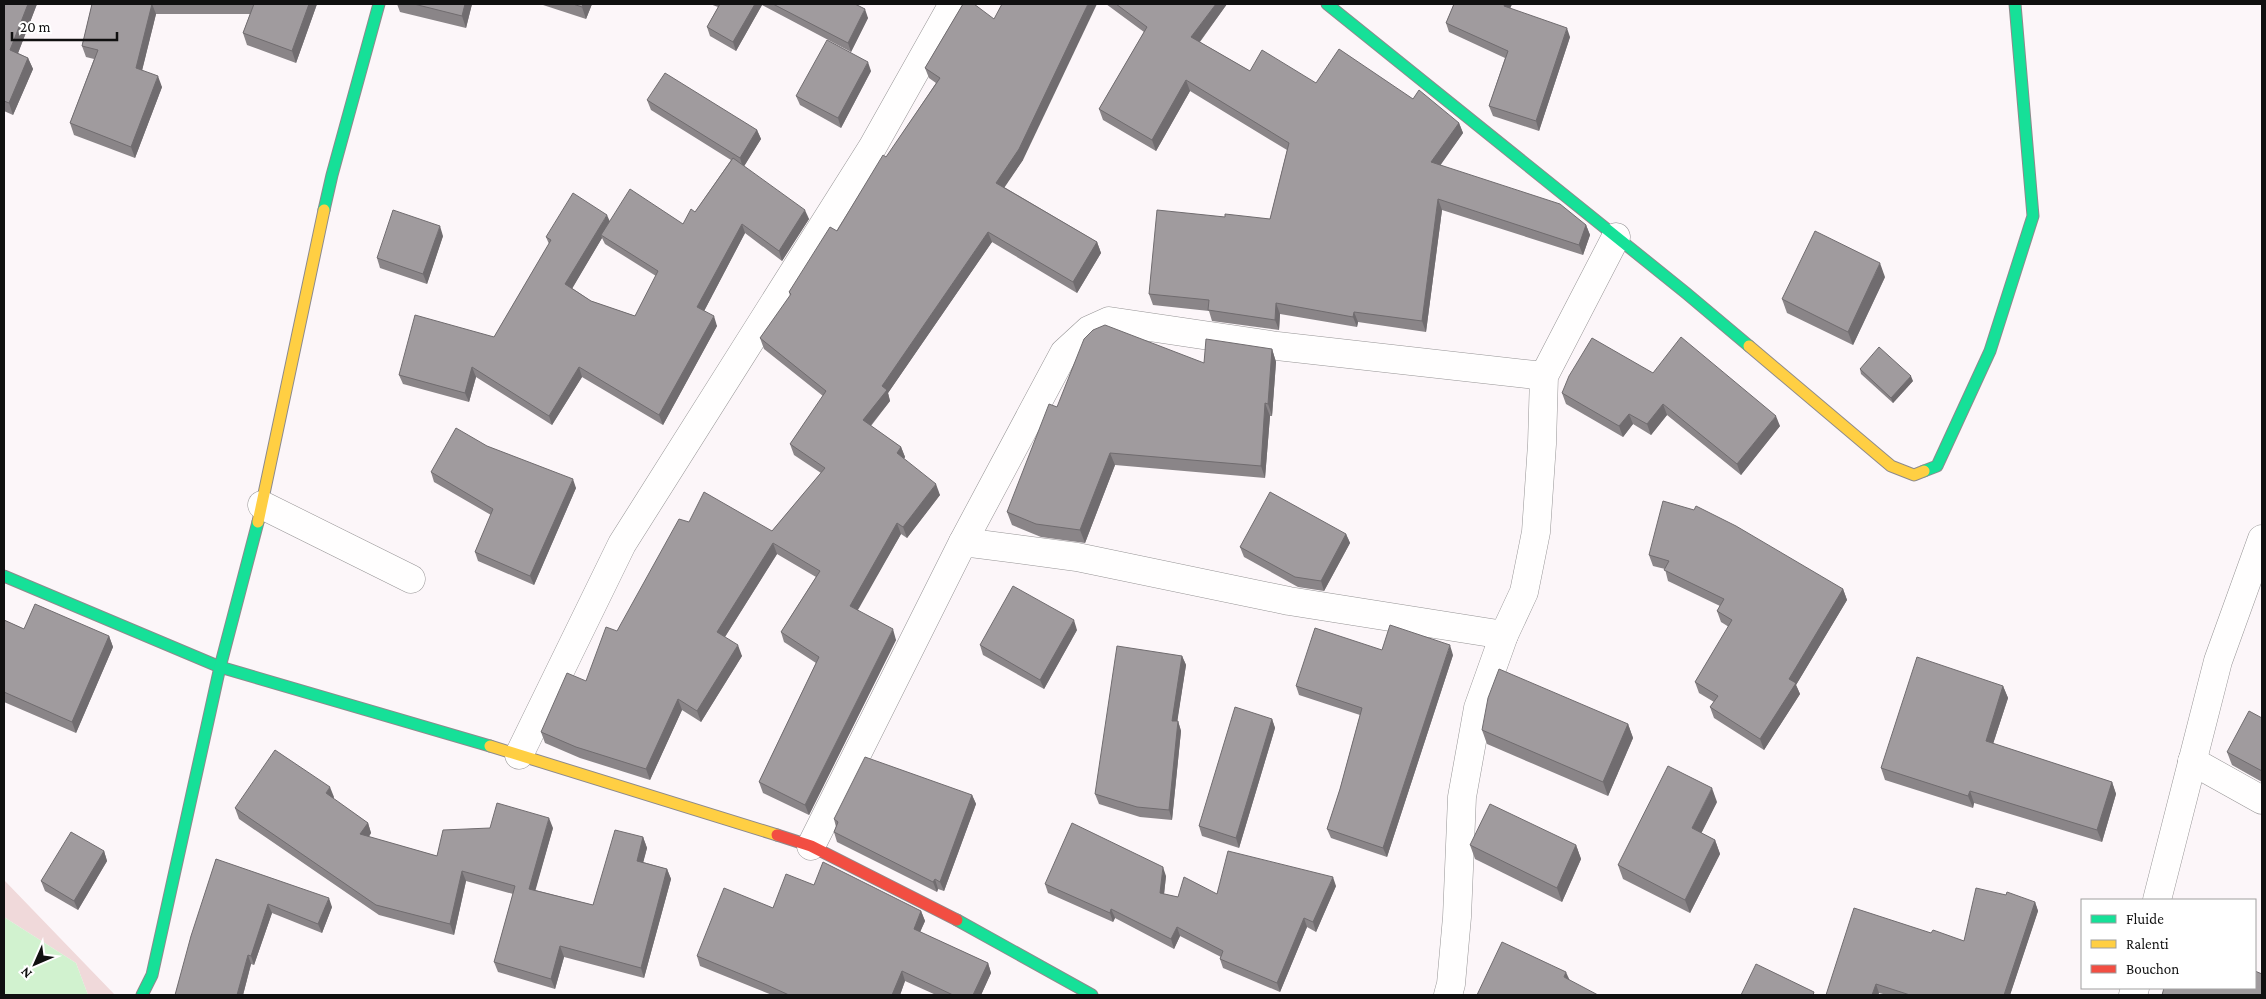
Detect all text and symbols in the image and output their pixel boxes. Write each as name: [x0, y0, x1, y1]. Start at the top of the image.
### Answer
scale bar: [12, 10, 118, 42]
text: 20 m: [20, 19, 51, 35]
legend: [2081, 899, 2256, 989]
text: Fluide: [2126, 911, 2164, 927]
text: Ralenti: [2126, 936, 2169, 952]
north arrow: [10, 939, 60, 989]
text: Bouchon: [2126, 961, 2179, 977]
text: N: [16, 964, 35, 982]

